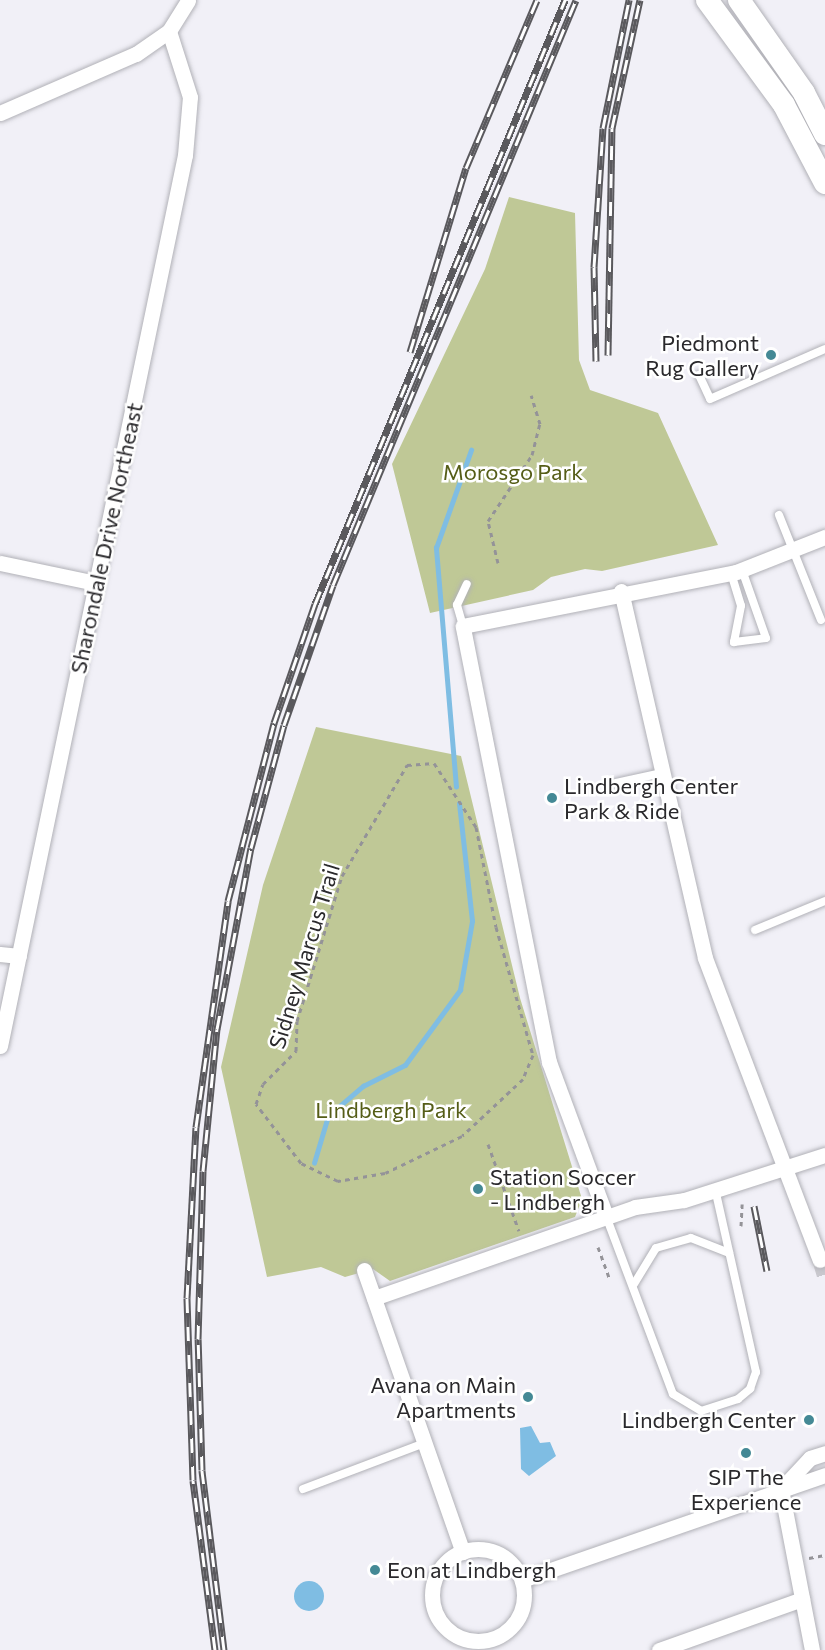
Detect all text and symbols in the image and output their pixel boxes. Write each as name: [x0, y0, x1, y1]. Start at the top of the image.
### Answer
place label: Piedmont Rug Gallery: [645, 329, 759, 380]
marker: Piedmont Rug Gallery: [764, 348, 778, 362]
street label: Sharondale Drive Northeast: [64, 400, 148, 676]
park label: Morosgo Park: [443, 459, 583, 485]
place label: Lindbergh Center Park & Ride: [564, 772, 738, 824]
marker: Lindbergh Center Park & Ride: [545, 791, 559, 805]
street label: Sidney Marcus Trail: [263, 860, 345, 1052]
park label: Lindbergh Park: [315, 1097, 467, 1123]
place label: Station Soccer - Lindbergh: [490, 1163, 636, 1214]
marker: Station Soccer - Lindbergh: [471, 1182, 485, 1196]
place label: Avana on Main Apartments: [370, 1371, 516, 1422]
marker: Avana on Main Apartments: [521, 1390, 535, 1404]
place label: Lindbergh Center: [622, 1407, 796, 1433]
marker: Lindbergh Center: [800, 1411, 818, 1429]
marker: SIP The Experience: [739, 1446, 753, 1460]
place label: SIP The Experience: [691, 1463, 801, 1514]
place label: Eon at Lindbergh: [387, 1557, 556, 1583]
marker: Eon at Lindbergh: [368, 1563, 382, 1577]

